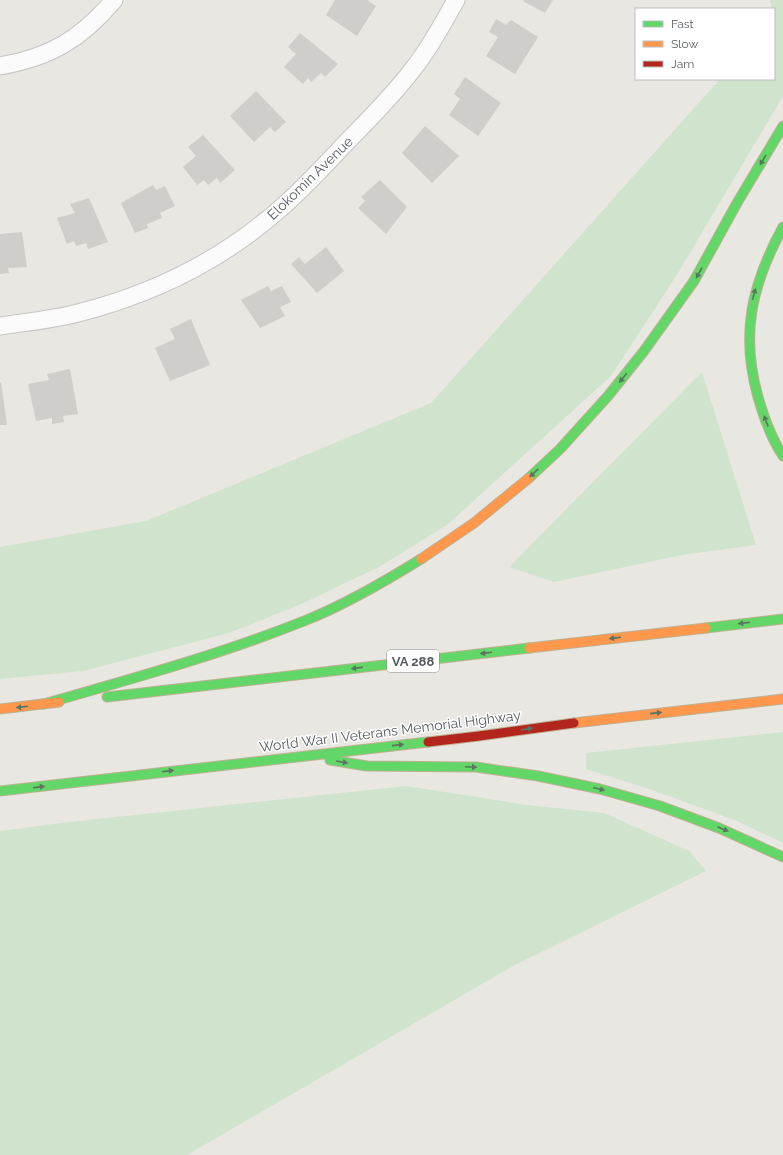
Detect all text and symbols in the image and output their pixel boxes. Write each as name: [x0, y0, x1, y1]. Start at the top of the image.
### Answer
legend: [635, 8, 775, 80]
text: Fast: [671, 17, 694, 31]
text: Slow: [671, 37, 698, 51]
text: Jam: [671, 57, 694, 71]
street label: Elokomin Avenue: [264, 133, 356, 223]
one-way arrow: [759, 155, 767, 165]
one-way arrow: [695, 267, 702, 279]
one-way arrow: [752, 288, 758, 300]
one-way arrow: [618, 373, 627, 384]
one-way arrow: [762, 415, 768, 427]
one-way arrow: [529, 468, 539, 478]
one-way arrow: [738, 620, 750, 626]
one-way arrow: [609, 635, 621, 641]
road number: VA 288: [387, 650, 439, 672]
one-way arrow: [480, 650, 492, 656]
one-way arrow: [351, 665, 363, 671]
one-way arrow: [16, 703, 28, 710]
street label: World War II Veterans Memorial Highway: [258, 707, 522, 755]
one-way arrow: [650, 710, 662, 716]
one-way arrow: [521, 726, 533, 732]
one-way arrow: [392, 742, 404, 748]
one-way arrow: [336, 759, 348, 765]
one-way arrow: [465, 764, 477, 771]
one-way arrow: [162, 768, 174, 774]
one-way arrow: [33, 783, 45, 790]
one-way arrow: [593, 786, 606, 792]
one-way arrow: [717, 827, 729, 833]

